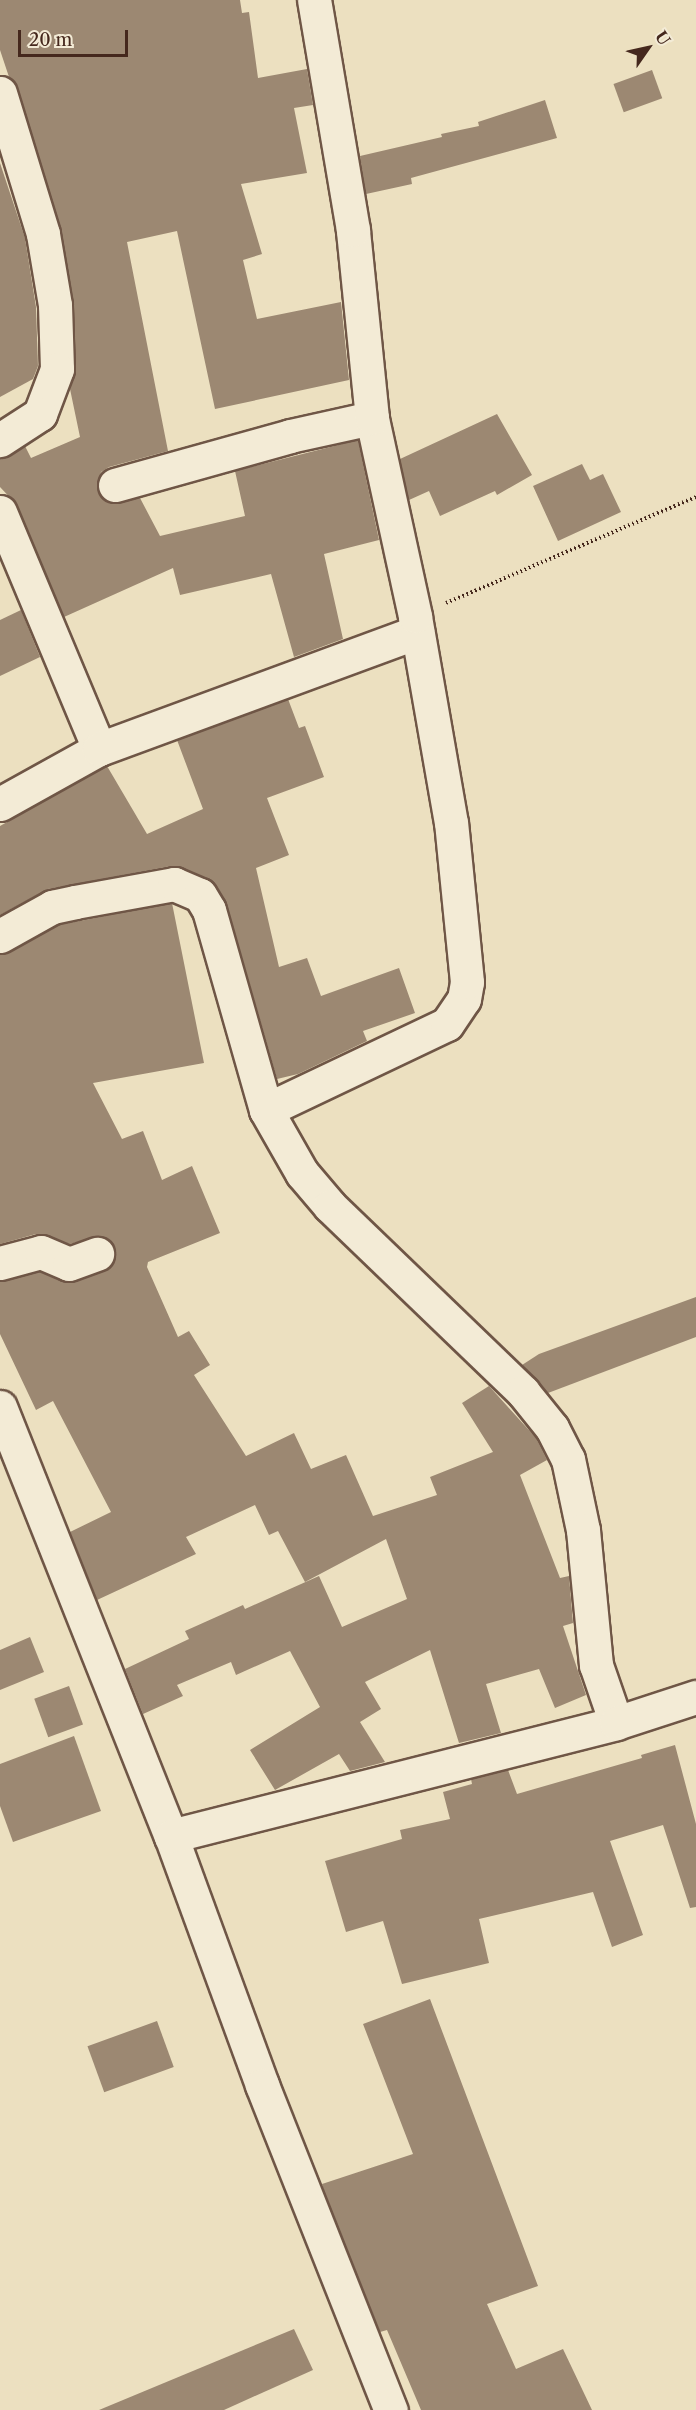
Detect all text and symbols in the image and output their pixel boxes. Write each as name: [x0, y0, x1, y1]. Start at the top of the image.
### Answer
scale bar: [21, 18, 130, 56]
north arrow: [618, 18, 678, 78]
text: U: [651, 27, 675, 49]
text: 20 m: [29, 29, 72, 51]

